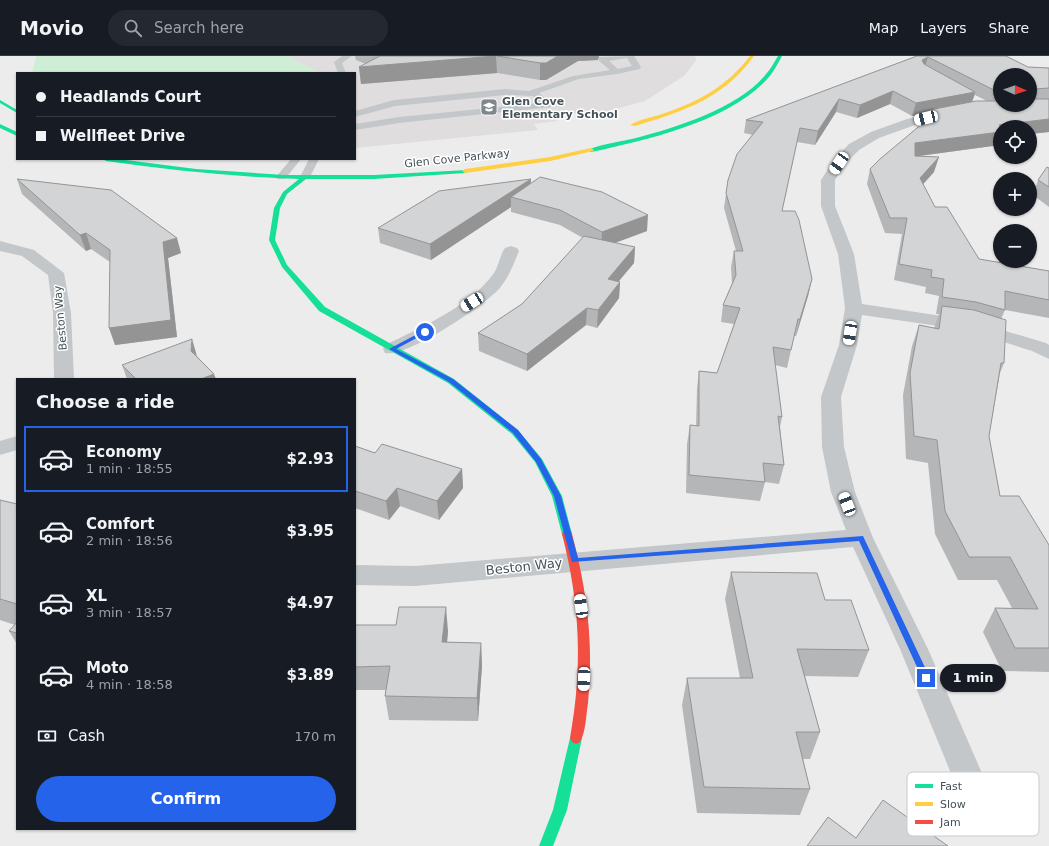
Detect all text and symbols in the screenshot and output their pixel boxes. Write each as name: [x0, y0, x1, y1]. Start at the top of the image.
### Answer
search box: [108, 10, 388, 46]
text: Movio: [20, 17, 84, 39]
icon: search: [122, 17, 144, 39]
text: Search here: [154, 19, 244, 37]
text: Map: [869, 20, 898, 36]
text: Layers: [920, 20, 967, 36]
text: Share: [989, 20, 1029, 36]
north arrow: [993, 68, 1037, 112]
map controls: [993, 68, 1037, 268]
text: Headlands Court: [60, 88, 201, 106]
place label: Glen Cove Elementary School: [502, 95, 618, 121]
school or university icon: Glen Cove Elementary School: [479, 97, 499, 117]
car: [913, 109, 939, 127]
button: locate: [993, 120, 1037, 164]
text: Wellfleet Drive: [60, 127, 185, 145]
street label: Glen Cove Parkway: [404, 146, 511, 171]
car: [827, 150, 851, 176]
button: +: [993, 172, 1037, 216]
button: −: [993, 224, 1037, 268]
street label: Beston Way: [51, 285, 70, 351]
car: [459, 291, 485, 313]
car: [842, 320, 858, 346]
route start: [416, 323, 434, 341]
text: Choose a ride: [36, 391, 175, 412]
icon: car: [38, 441, 74, 477]
text: Economy: [86, 443, 162, 461]
text: $2.93: [287, 450, 334, 468]
text: 1 min · 18:55: [86, 461, 173, 476]
car: [837, 491, 857, 517]
icon: car: [38, 513, 74, 549]
text: Comfort: [86, 515, 154, 533]
text: $3.95: [287, 522, 334, 540]
text: 2 min · 18:56: [86, 533, 173, 548]
street label: Beston Way: [485, 555, 563, 578]
icon: car: [38, 585, 74, 621]
text: XL: [86, 587, 107, 605]
car: [573, 593, 589, 619]
text: $4.97: [287, 594, 334, 612]
text: 3 min · 18:57: [86, 605, 173, 620]
icon: car: [38, 657, 74, 693]
text: Moto: [86, 659, 129, 677]
callout: 1 min: [940, 664, 1006, 692]
text: $3.89: [287, 666, 334, 684]
car: [578, 667, 590, 691]
route end: [917, 669, 935, 687]
text: 1 min: [953, 670, 993, 685]
text: 4 min · 18:58: [86, 677, 173, 692]
icon: cash: [36, 725, 58, 747]
text: Cash: [68, 727, 105, 745]
text: 170 m: [294, 729, 336, 744]
legend: [907, 772, 1039, 836]
button: Confirm: [36, 776, 336, 822]
text: Fast: [940, 780, 963, 793]
text: Slow: [940, 798, 966, 811]
text: Jam: [939, 816, 961, 829]

